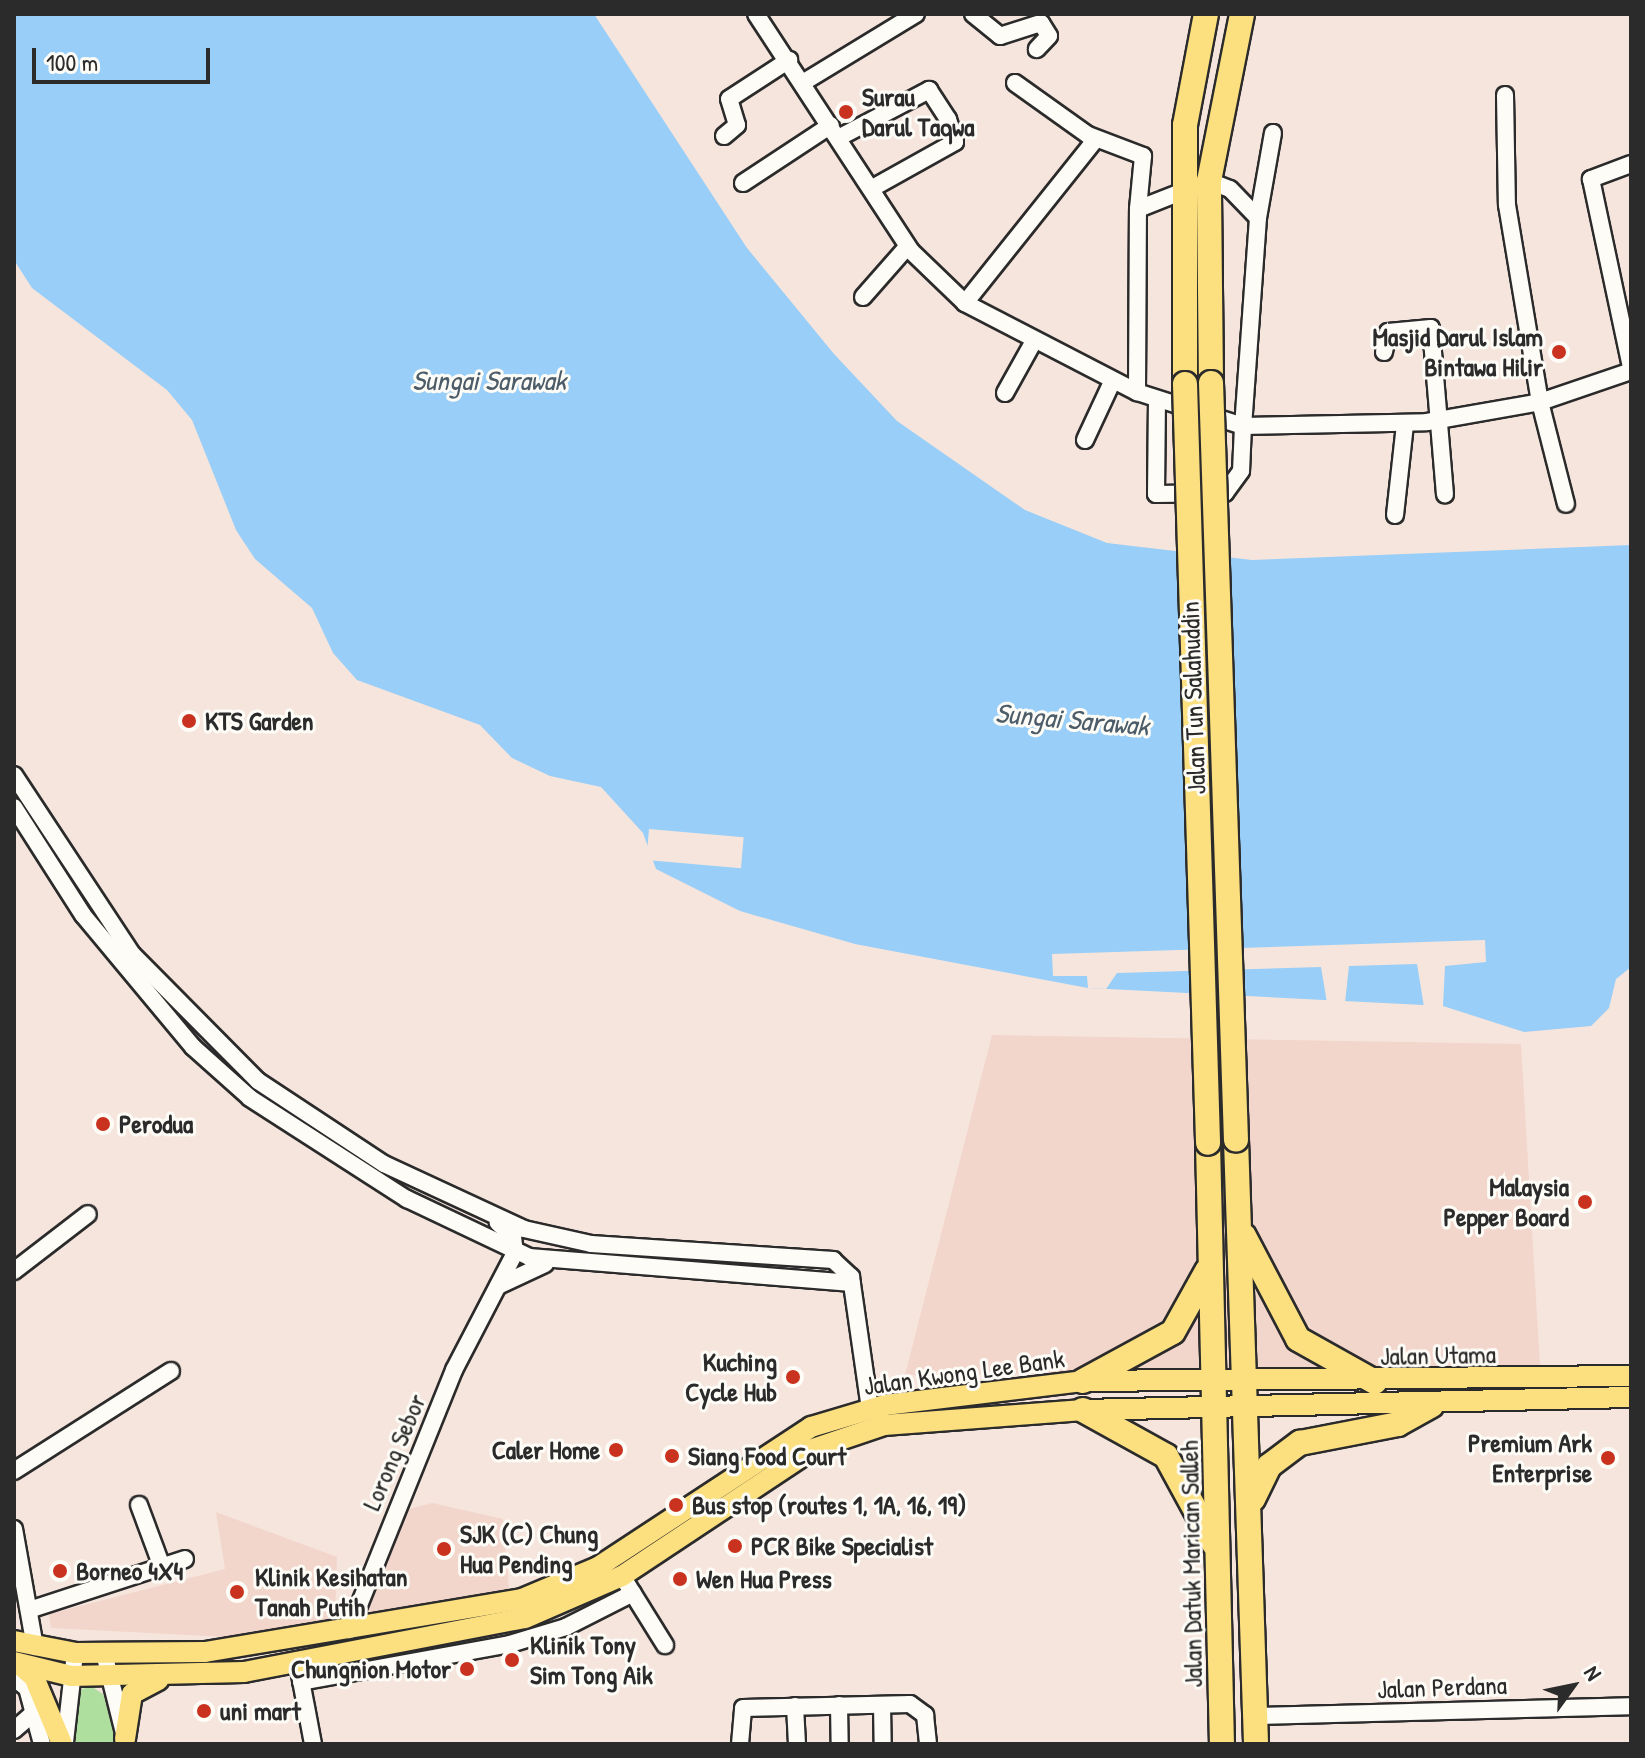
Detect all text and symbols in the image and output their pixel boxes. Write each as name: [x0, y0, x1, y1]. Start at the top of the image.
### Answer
scale bar: [36, 32, 214, 82]
text: 100 m: [46, 46, 98, 78]
place label: Surau Darul Taqwa: [862, 81, 974, 142]
marker: Surau Darul Taqwa: [837, 103, 855, 121]
place label: Masjid Darul Islam Bintawa Hilir: [1373, 321, 1543, 382]
marker: Masjid Darul Islam Bintawa Hilir: [1550, 343, 1568, 361]
water label: Sungai Sarawak: [412, 363, 566, 397]
street label: Jalan Tun Salahuddin: [1174, 601, 1212, 795]
water label: Sungai Sarawak: [994, 696, 1150, 742]
place label: KTS Garden: [205, 705, 314, 737]
marker: KTS Garden: [180, 712, 198, 730]
place label: Perodua: [119, 1108, 193, 1140]
marker: Perodua: [94, 1115, 112, 1133]
place label: Malaysia Pepper Board: [1444, 1171, 1569, 1232]
marker: Malaysia Pepper Board: [1576, 1193, 1594, 1211]
street label: Jalan Utama: [1380, 1338, 1496, 1372]
street label: Jalan Kwong Lee Bank: [862, 1342, 1066, 1402]
place label: Kuching Cycle Hub: [685, 1346, 777, 1408]
marker: Kuching Cycle Hub: [784, 1368, 802, 1386]
street label: Lorong Sebor: [356, 1389, 432, 1515]
place label: Premium Ark Enterprise: [1468, 1427, 1592, 1488]
place label: Caler Home: [492, 1434, 600, 1466]
place label: Siang Food Court: [688, 1440, 846, 1472]
street label: Jalan Datuk Marican Salleh: [1173, 1440, 1209, 1688]
marker: Caler Home: [607, 1441, 625, 1459]
marker: Siang Food Court: [663, 1447, 681, 1465]
marker: Premium Ark Enterprise: [1599, 1449, 1617, 1467]
place label: Bus stop (routes 1, 1A, 16, 19): [692, 1489, 966, 1521]
marker: Bus stop (routes 1, 1A, 16, 19): [667, 1496, 685, 1514]
place label: SJK (C) Chung Hua Pending: [460, 1518, 598, 1580]
place label: PCR Bike Specialist: [751, 1530, 933, 1562]
marker: PCR Bike Specialist: [726, 1537, 744, 1555]
marker: SJK (C) Chung Hua Pending: [435, 1540, 453, 1558]
place label: Borneo 4X4: [76, 1555, 183, 1587]
place label: Klinik Kesihatan Tanah Putih: [255, 1561, 407, 1622]
marker: Borneo 4X4: [51, 1562, 69, 1580]
place label: Wen Hua Press: [696, 1563, 832, 1595]
marker: Wen Hua Press: [671, 1570, 689, 1588]
marker: Klinik Kesihatan Tanah Putih: [226, 1581, 248, 1603]
place label: Klinik Tony Sim Tong Aik: [530, 1629, 653, 1690]
north arrow: [1533, 1646, 1613, 1726]
marker: Klinik Tony Sim Tong Aik: [501, 1649, 523, 1671]
place label: Chungnion Motor: [291, 1653, 451, 1685]
marker: Chungnion Motor: [458, 1660, 476, 1678]
text: N: [1577, 1660, 1609, 1686]
street label: Jalan Perdana: [1377, 1669, 1507, 1705]
place label: uni mart: [220, 1695, 301, 1727]
marker: uni mart: [195, 1702, 213, 1720]

